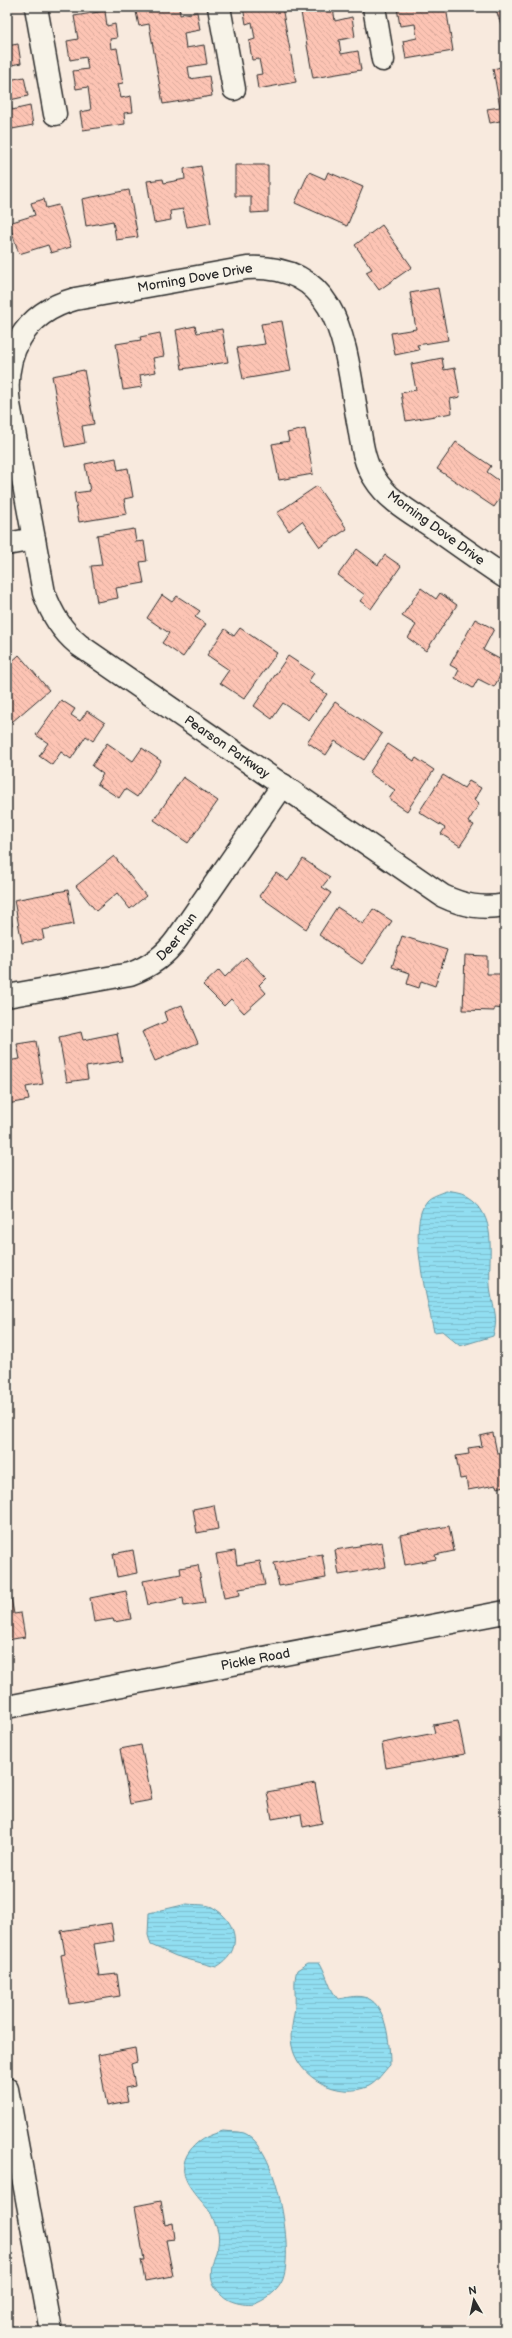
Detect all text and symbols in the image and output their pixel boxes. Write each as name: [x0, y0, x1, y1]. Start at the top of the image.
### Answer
street label: Morning Dove Drive: [136, 260, 254, 296]
street label: Morning Dove Drive: [384, 487, 488, 569]
street label: Pearson Parkway: [181, 712, 273, 782]
street label: Deer Run: [153, 910, 201, 965]
street label: Pickle Road: [220, 1645, 291, 1674]
north arrow: [454, 2280, 494, 2320]
text: N: [467, 2284, 478, 2298]

